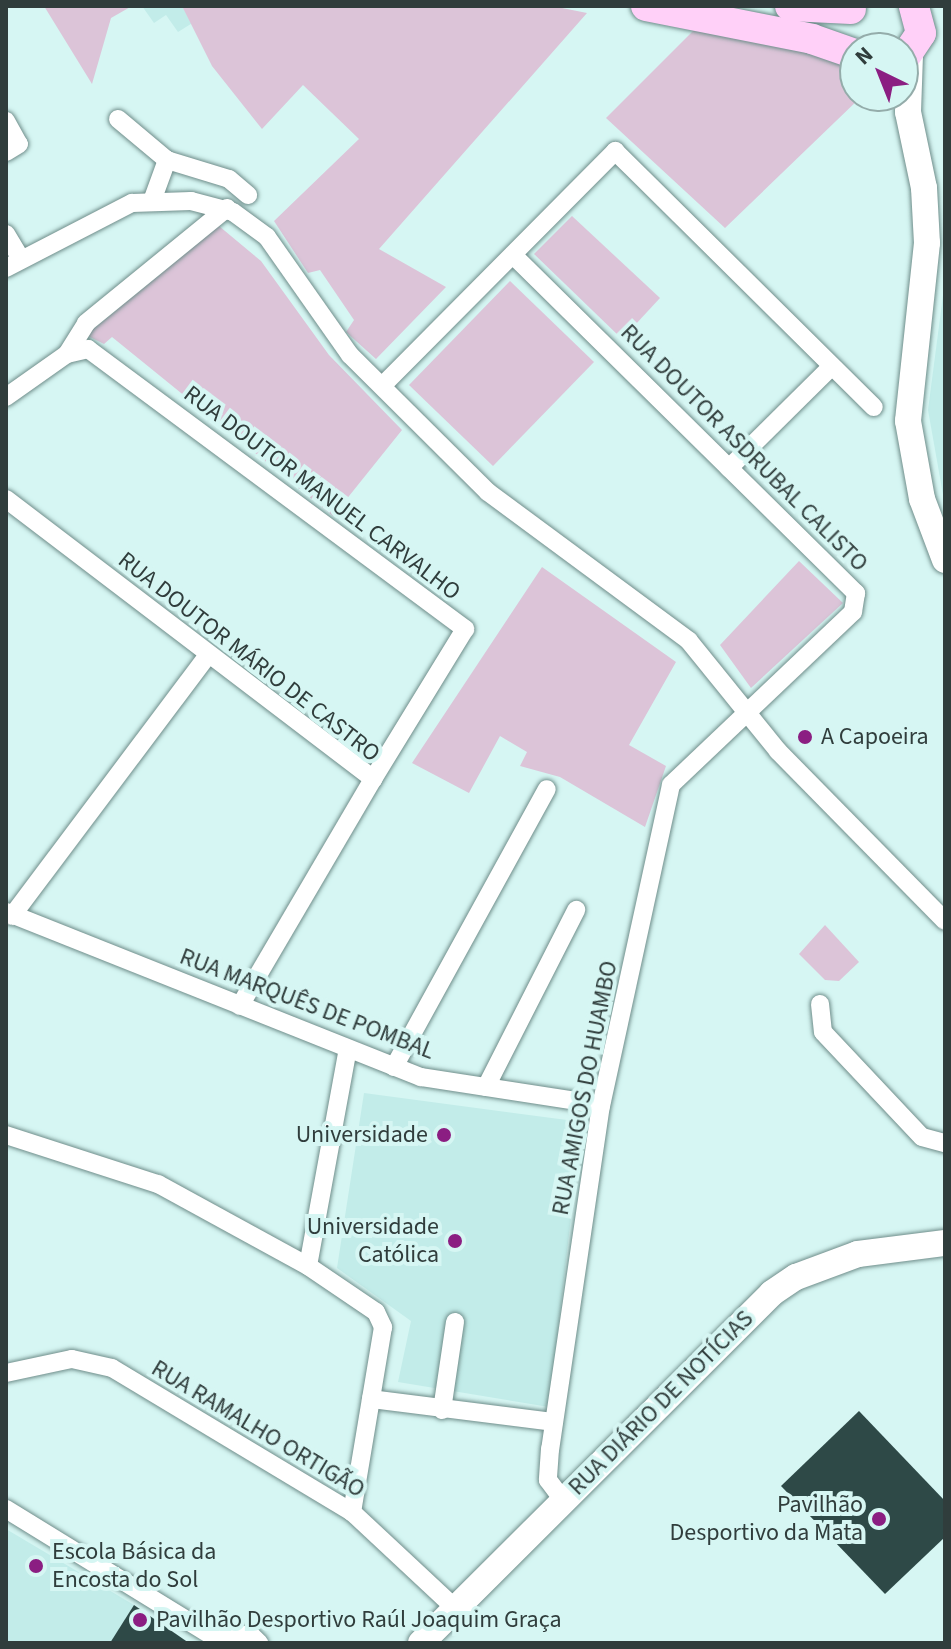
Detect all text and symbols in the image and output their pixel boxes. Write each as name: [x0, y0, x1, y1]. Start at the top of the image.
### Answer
north arrow: [839, 32, 919, 112]
text: N: [848, 39, 880, 73]
street label: RUA DOUTOR ASDRUBAL CALISTO: [614, 318, 874, 578]
street label: RUA DOUTOR MANUEL CARVALHO: [178, 380, 466, 606]
street label: RUA DOUTOR MÁRIO DE CASTRO: [112, 546, 386, 768]
place label: A Capoeira: [821, 723, 929, 751]
marker: A Capoeira: [796, 728, 814, 746]
street label: RUA MARQUÊS DE POMBAL: [176, 942, 438, 1066]
street label: RUA AMIGOS DO HUAMBO: [546, 958, 624, 1218]
place label: Universidade: [296, 1121, 428, 1149]
marker: Universidade: [435, 1126, 453, 1144]
place label: Universidade Católica: [307, 1213, 439, 1269]
marker: Universidade Católica: [446, 1232, 464, 1250]
street label: RUA DIÁRIO DE NOTÍCIAS: [563, 1305, 759, 1501]
street label: RUA RAMALHO ORTIGÃO: [146, 1354, 370, 1504]
place label: Pavilhão Desportivo da Mata: [670, 1491, 863, 1547]
marker: Pavilhão Desportivo da Mata: [870, 1510, 888, 1528]
place label: Escola Básica da Encosta do Sol: [52, 1538, 216, 1594]
marker: Escola Básica da Encosta do Sol: [27, 1557, 45, 1575]
place label: Pavilhão Desportivo Raúl Joaquim Graça: [156, 1606, 562, 1634]
marker: Pavilhão Desportivo Raúl Joaquim Graça: [131, 1611, 149, 1629]

